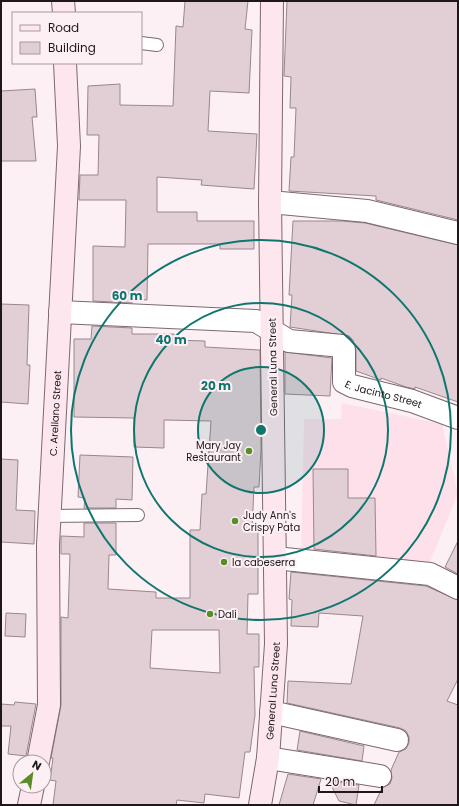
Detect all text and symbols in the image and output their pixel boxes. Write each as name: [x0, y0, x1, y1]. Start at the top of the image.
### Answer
legend: [12, 12, 142, 64]
text: Road: [48, 19, 79, 36]
text: Building: [48, 39, 96, 56]
text: 60 m: [112, 287, 143, 304]
street label: General Luna Street: [265, 318, 281, 416]
text: 40 m: [155, 331, 187, 348]
street label: C. Arellano Street: [45, 370, 65, 456]
street label: E. Jacinto Street: [342, 376, 424, 412]
text: 20 m: [201, 377, 231, 394]
centre of rings: [254, 423, 268, 437]
place label: Mary Jay Restaurant: [186, 438, 241, 465]
marker: Mary Jay Restaurant: [244, 446, 254, 456]
place label: Judy Ann's Crispy Pata: [243, 508, 300, 535]
marker: Judy Ann's Crispy Pata: [230, 516, 240, 526]
place label: la cabeserra: [232, 555, 295, 570]
marker: la cabeserra: [219, 557, 229, 567]
place label: Dali: [218, 607, 237, 622]
marker: Dali: [205, 609, 215, 619]
street label: General Luna Street: [262, 641, 284, 740]
north arrow: [12, 754, 52, 794]
text: N: [29, 756, 44, 774]
scale bar: [319, 768, 382, 794]
text: 20 m: [325, 773, 355, 790]

